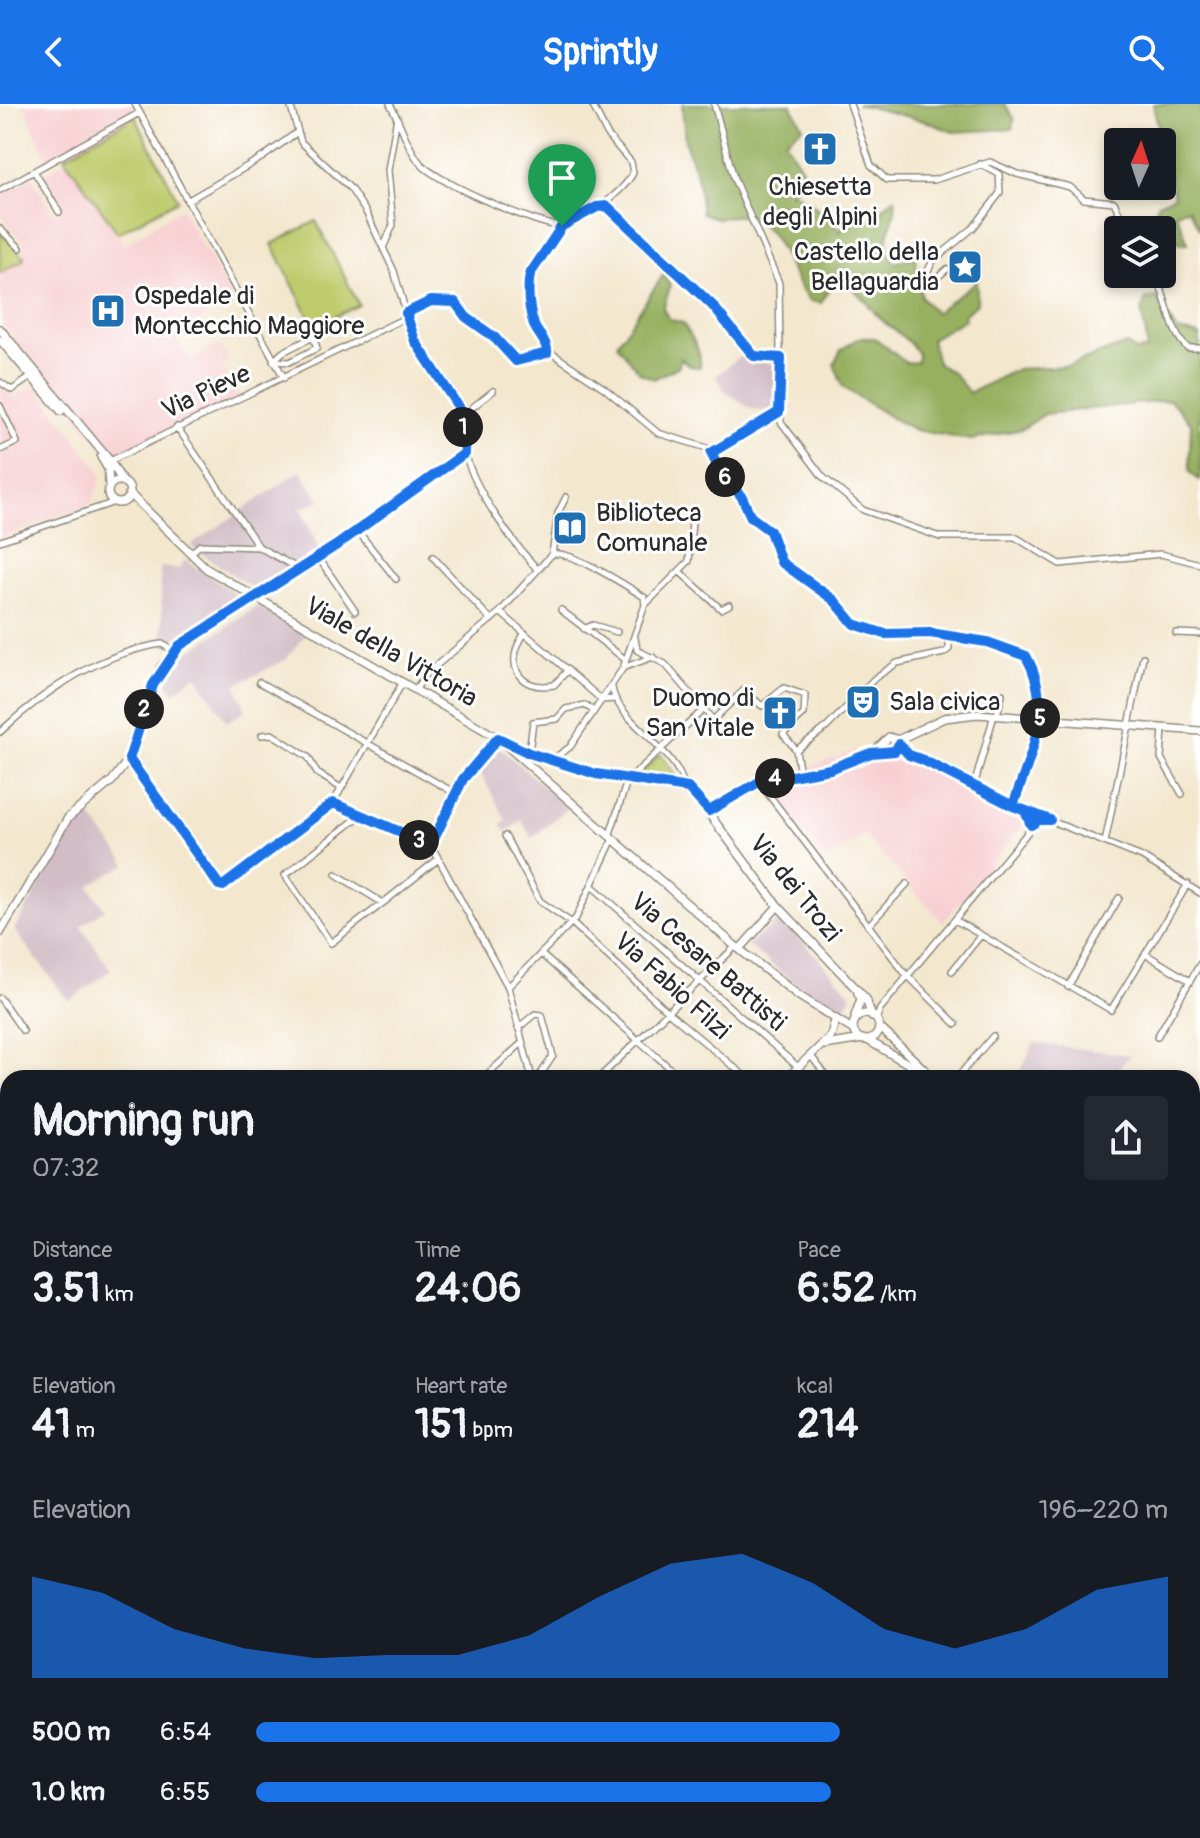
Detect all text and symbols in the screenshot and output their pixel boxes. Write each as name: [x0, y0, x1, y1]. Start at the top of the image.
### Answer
icon: back: [32, 30, 76, 74]
text: Sprintly: [542, 30, 658, 75]
icon: search: [1124, 30, 1168, 74]
north arrow: [1104, 128, 1176, 200]
map controls: [1104, 128, 1176, 288]
church icon: Chiesetta degli Alpini: [801, 130, 839, 168]
pin: [528, 144, 596, 226]
icon: arrive: [540, 156, 584, 200]
place label: Chiesetta degli Alpini: [763, 171, 877, 233]
button: layers: [1104, 216, 1176, 288]
place label: Castello della Bellaguardia: [794, 236, 939, 298]
place icon: Castello della Bellaguardia: [946, 248, 984, 286]
place label: Ospedale di Montecchio Maggiore: [134, 280, 365, 342]
hospital icon: Ospedale di Montecchio Maggiore: [89, 292, 127, 330]
street label: Via Pieve: [157, 358, 256, 426]
pin: 1: [443, 407, 483, 447]
text: 1: [459, 413, 467, 441]
pin: 6: [705, 457, 745, 497]
text: 6: [719, 463, 731, 491]
place label: Biblioteca Comunale: [596, 497, 707, 559]
library icon: Biblioteca Comunale: [551, 509, 589, 547]
street label: Viale della Vittoria: [299, 590, 483, 714]
place label: Duomo di San Vitale: [645, 682, 754, 744]
theatre icon: Sala civica: [844, 683, 882, 721]
place label: Sala civica: [889, 686, 1000, 718]
pin: 2: [124, 689, 164, 729]
church icon: Duomo di San Vitale: [761, 694, 799, 732]
text: 2: [138, 695, 150, 723]
pin: 5: [1020, 698, 1060, 738]
text: 5: [1034, 704, 1046, 732]
pin: 4: [755, 758, 795, 798]
text: 4: [769, 764, 781, 792]
pin: 3: [399, 820, 439, 860]
text: 3: [413, 826, 425, 854]
street label: Via dei Trozi: [742, 828, 848, 948]
street label: Via Cesare Battisti: [624, 886, 792, 1038]
street label: Via Fabio Filzi: [607, 925, 737, 1047]
text: Morning run: [32, 1094, 255, 1149]
button: share: [1084, 1096, 1168, 1180]
text: 07:32: [32, 1152, 100, 1184]
text: Distance: [32, 1236, 112, 1264]
text: Time: [415, 1236, 461, 1264]
text: Pace: [797, 1236, 841, 1264]
text: 3.51: [32, 1264, 100, 1313]
text: 24:06: [415, 1264, 522, 1313]
text: 6:52: [797, 1264, 875, 1313]
text: km: [100, 1280, 134, 1308]
text: /km: [875, 1280, 917, 1308]
text: Elevation: [32, 1372, 116, 1400]
text: Heart rate: [415, 1372, 507, 1400]
text: kcal: [797, 1372, 833, 1400]
text: 41: [32, 1400, 71, 1449]
text: 151: [415, 1400, 468, 1449]
text: 214: [797, 1400, 859, 1449]
text: m: [71, 1416, 95, 1444]
text: bpm: [468, 1416, 513, 1444]
text: Elevation: [32, 1494, 131, 1526]
text: 196–220 m: [1038, 1494, 1168, 1526]
text: 500 m: [32, 1716, 110, 1748]
text: 6:54: [160, 1716, 211, 1748]
text: 1.0 km: [32, 1776, 105, 1808]
text: 6:55: [160, 1776, 210, 1808]

